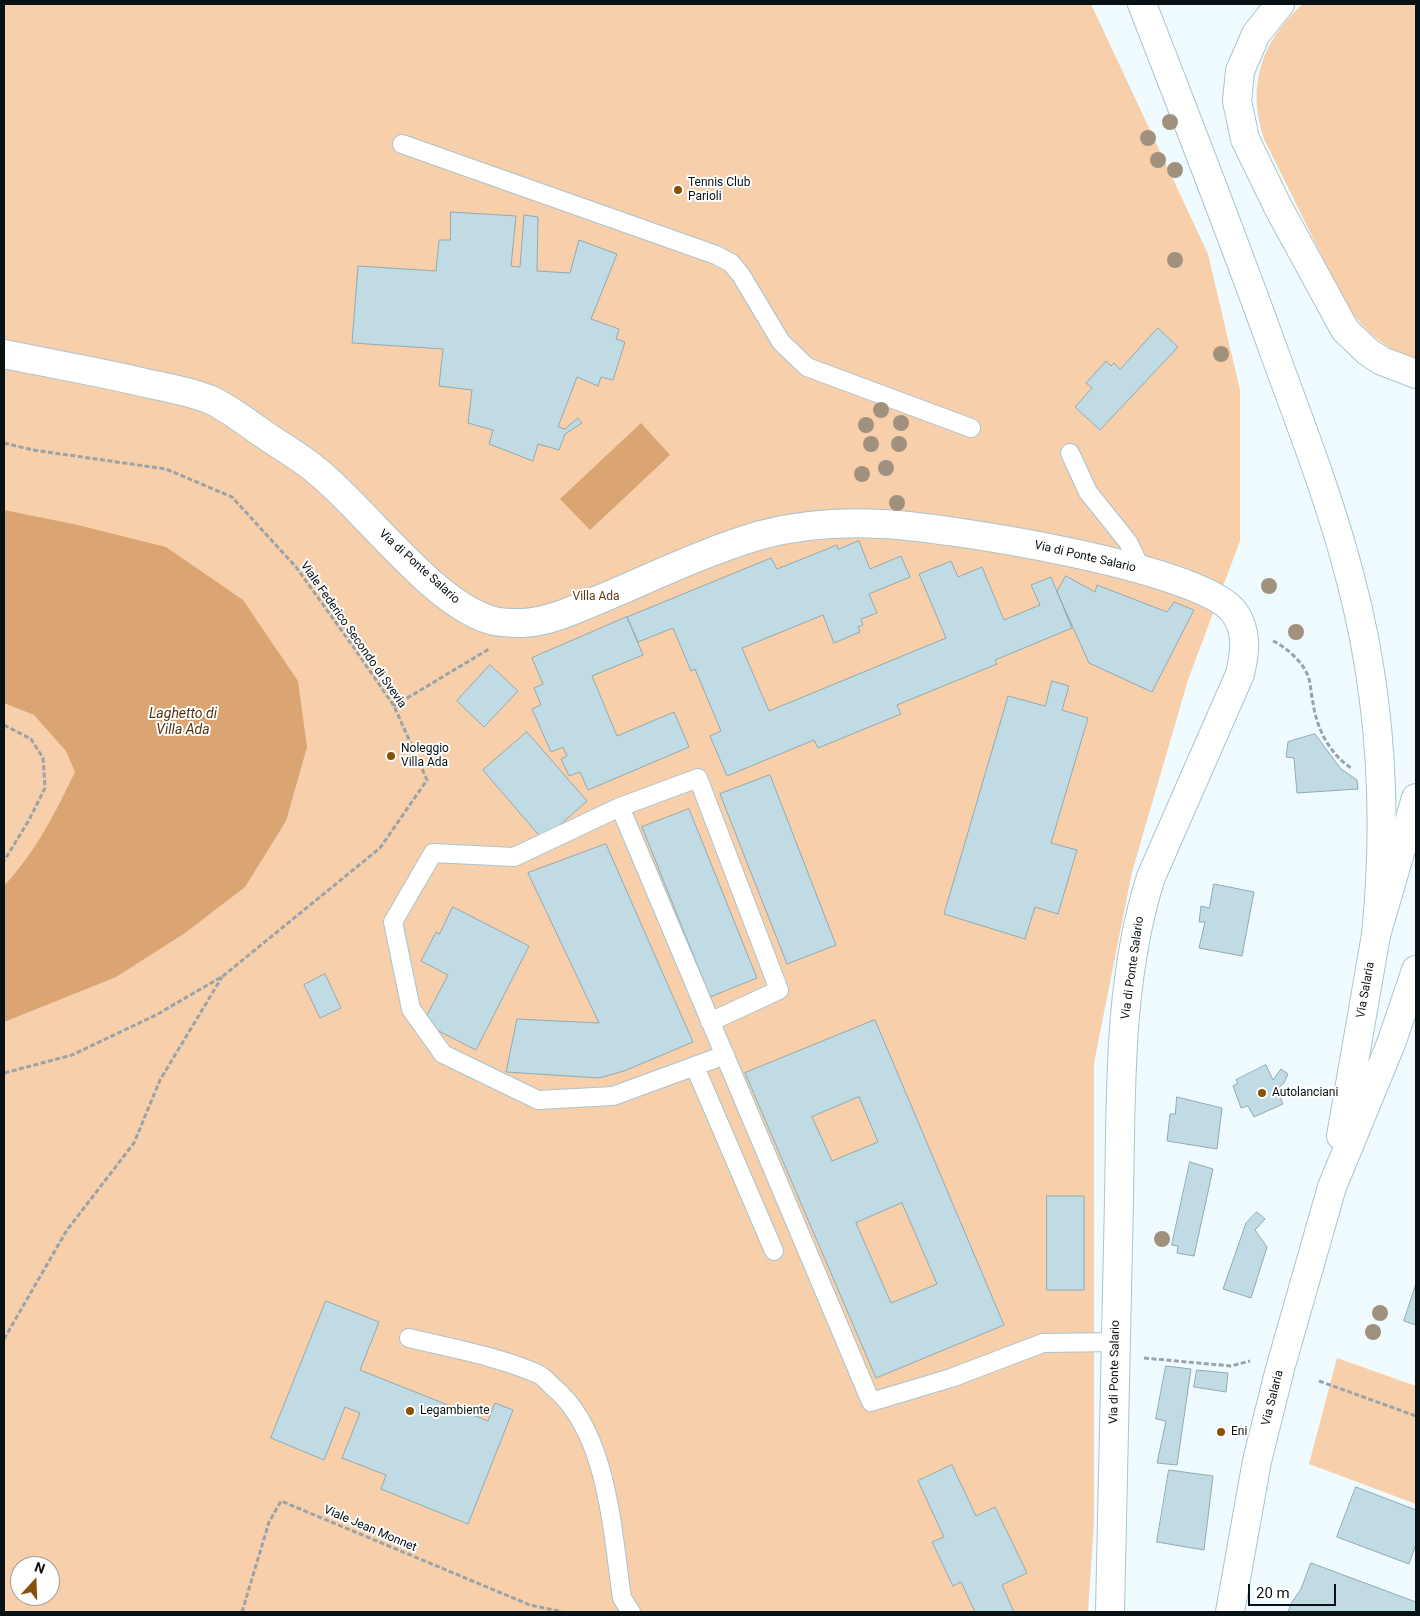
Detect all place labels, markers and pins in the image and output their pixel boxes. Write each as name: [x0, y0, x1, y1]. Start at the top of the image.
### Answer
place label: Tennis Club Parioli: [688, 176, 750, 204]
marker: Tennis Club Parioli: [672, 184, 684, 196]
place label: Noleggio Villa Ada: [401, 742, 449, 770]
marker: Noleggio Villa Ada: [385, 750, 397, 762]
place label: Autolanciani: [1272, 1086, 1338, 1100]
marker: Autolanciani: [1256, 1087, 1268, 1099]
place label: Legambiente: [420, 1404, 490, 1418]
marker: Legambiente: [404, 1405, 416, 1417]
place label: Eni: [1231, 1425, 1247, 1439]
marker: Eni: [1215, 1426, 1227, 1438]

